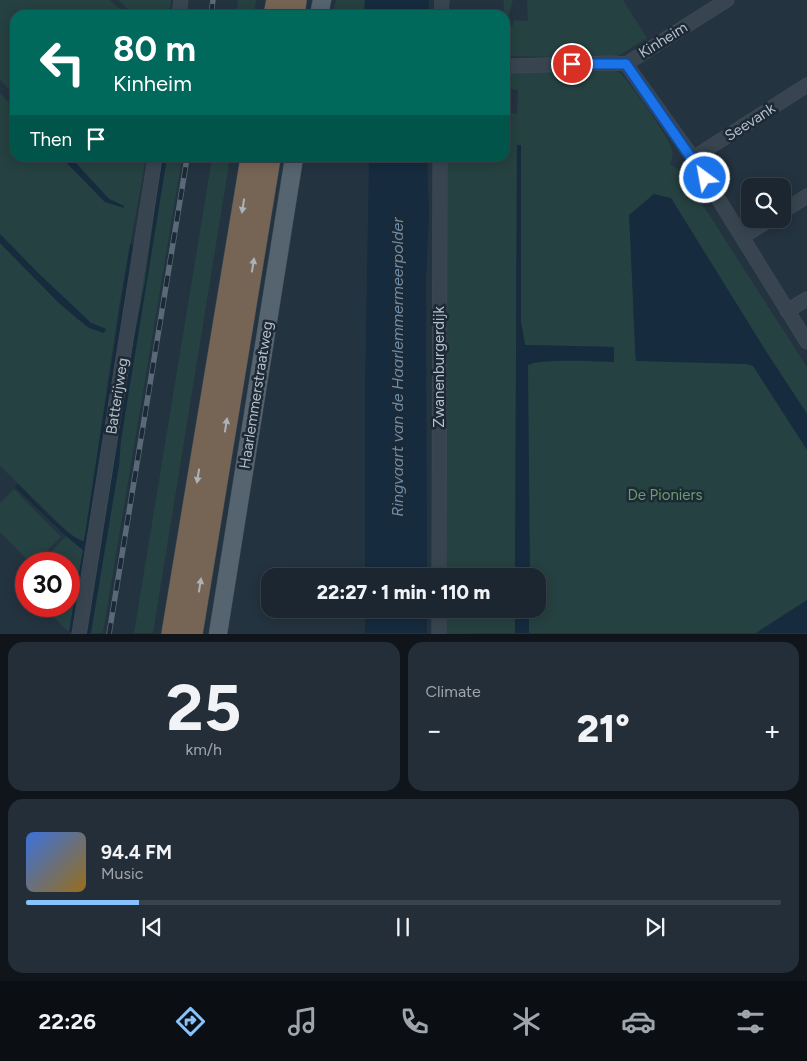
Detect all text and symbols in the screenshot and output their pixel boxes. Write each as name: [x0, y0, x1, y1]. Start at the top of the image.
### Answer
street label: Kinheim: [635, 18, 691, 62]
text: 80 m: [113, 28, 196, 70]
icon: left: [30, 30, 95, 95]
pin: [551, 43, 593, 85]
icon: arrive: [558, 50, 586, 78]
text: Kinheim: [113, 70, 192, 97]
street label: Seevank: [721, 99, 779, 145]
icon: arrive: [82, 125, 110, 153]
text: Then: [30, 128, 72, 151]
position arrow: [678, 151, 730, 203]
map controls: [741, 178, 791, 228]
button: search: [741, 178, 791, 228]
one-way arrow: [238, 198, 246, 214]
water label: Ringvaart van de Haarlemmermeerpolder: [388, 217, 407, 517]
one-way arrow: [249, 256, 257, 272]
street label: Zwanenburgerdijk: [430, 305, 448, 428]
street label: Haarlemmerstraatweg: [235, 320, 277, 470]
street label: Batterijweg: [102, 356, 132, 436]
one-way arrow: [223, 417, 231, 433]
one-way arrow: [194, 468, 202, 484]
park label: De Pioniers: [627, 486, 703, 504]
speed limit sign: 30: [15, 552, 80, 617]
one-way arrow: [196, 577, 204, 593]
text: 22:27 · 1 min · 110 m: [317, 581, 490, 604]
text: 25: [166, 668, 241, 746]
text: Climate: [426, 682, 481, 701]
text: 21°: [577, 706, 630, 752]
text: −: [426, 713, 443, 747]
text: +: [764, 713, 781, 747]
text: km/h: [185, 740, 222, 759]
text: 94.4 FM: [101, 841, 172, 864]
text: Music: [101, 864, 143, 883]
icon: previous: [138, 913, 166, 941]
icon: pause: [389, 913, 417, 941]
icon: next: [641, 913, 669, 941]
icon: directions: [173, 1004, 208, 1039]
icon: music: [285, 1004, 320, 1039]
icon: phone: [397, 1004, 432, 1039]
icon: climate: [509, 1004, 544, 1039]
icon: car: [621, 1004, 656, 1039]
icon: filters: [733, 1004, 768, 1039]
text: 22:26: [39, 1008, 96, 1035]

